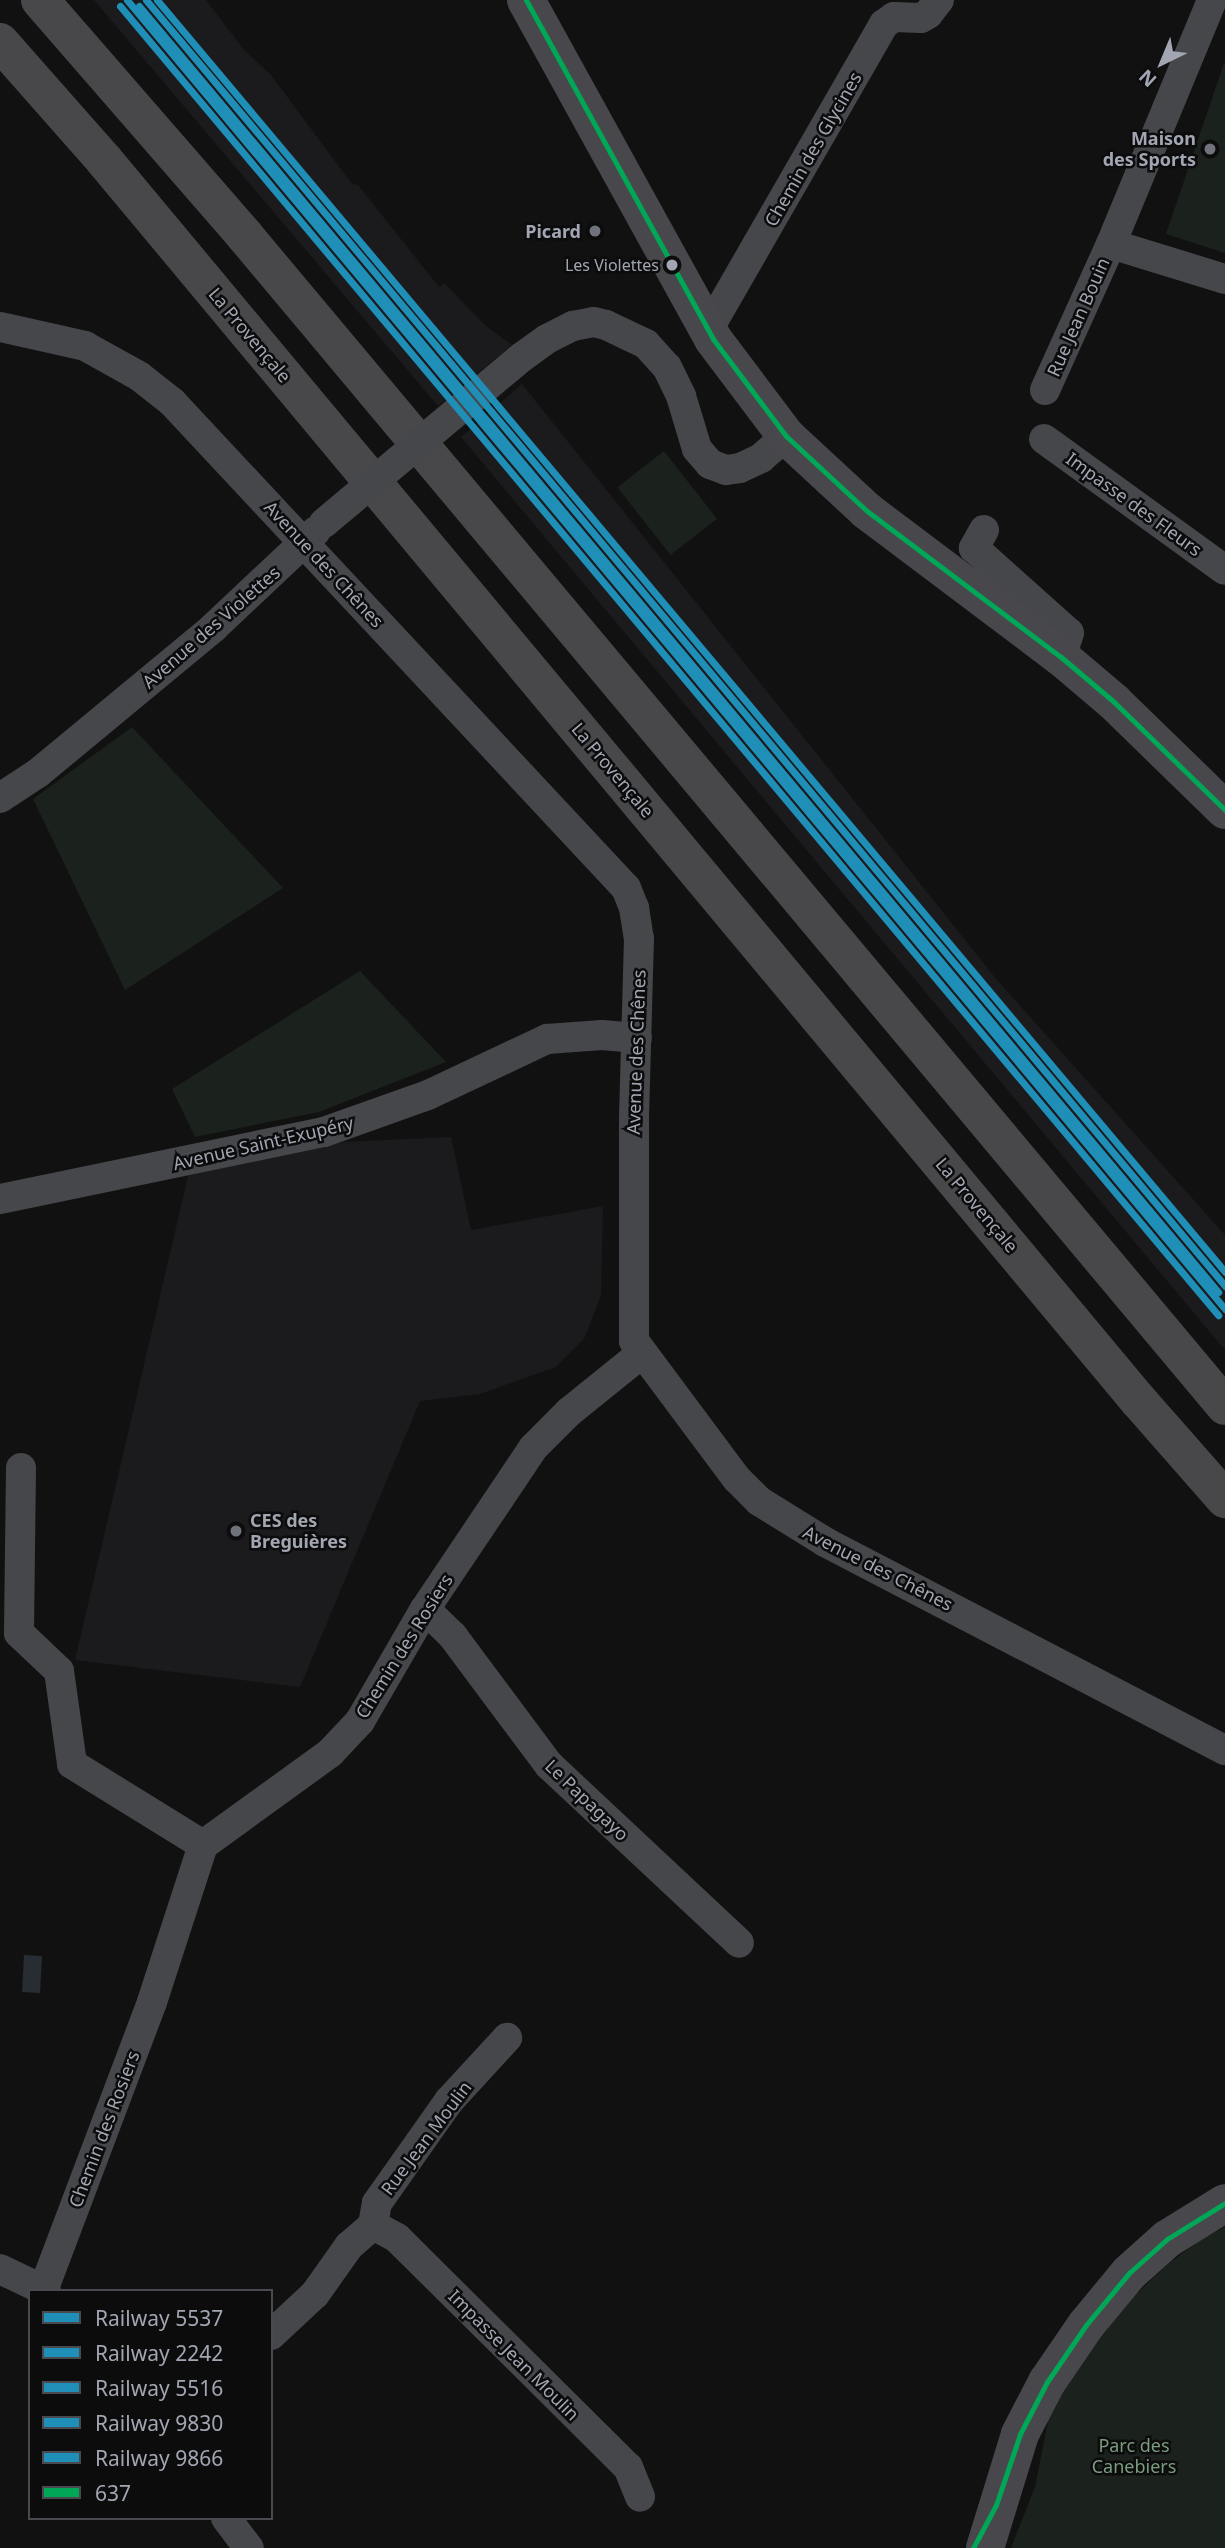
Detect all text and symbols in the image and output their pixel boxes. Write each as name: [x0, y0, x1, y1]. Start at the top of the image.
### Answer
north arrow: [1127, 28, 1197, 98]
text: N: [1133, 64, 1162, 93]
street label: Chemin des Glycines: [760, 68, 866, 230]
place label: Maison des Sports: [1103, 128, 1196, 170]
marker: Maison des Sports: [1202, 141, 1218, 157]
place label: Picard: [525, 220, 581, 242]
marker: Picard: [587, 223, 603, 239]
street label: Rue Jean Bouin: [1042, 254, 1114, 380]
place label: Les Violettes: [565, 255, 659, 275]
marker: Les Violettes: [665, 258, 679, 272]
street label: La Provençale: [204, 283, 296, 387]
street label: Impasse des Fleurs: [1062, 448, 1206, 560]
street label: Avenue des Chênes: [260, 496, 388, 632]
street label: Avenue des Violettes: [138, 561, 284, 693]
street label: La Provençale: [567, 718, 659, 822]
street label: Avenue des Chênes: [622, 969, 650, 1135]
street label: Avenue Saint-Exupéry: [171, 1112, 355, 1174]
street label: La Provençale: [931, 1153, 1023, 1257]
place label: CES des Breguières: [250, 1510, 347, 1552]
street label: Avenue des Chênes: [800, 1521, 956, 1615]
marker: CES des Breguières: [228, 1523, 244, 1539]
street label: Chemin des Rosiers: [351, 1570, 457, 1722]
street label: Le Papagayo: [541, 1755, 633, 1845]
street label: Chemin des Rosiers: [64, 2048, 144, 2210]
street label: Rue Jean Moulin: [376, 2077, 476, 2199]
street label: Impasse Jean Moulin: [444, 2285, 584, 2425]
legend: [28, 2289, 273, 2520]
text: Railway 5537: [95, 2304, 223, 2332]
text: Railway 2242: [95, 2339, 223, 2367]
text: Railway 5516: [95, 2374, 223, 2402]
text: Railway 9830: [95, 2409, 223, 2437]
park label: Parc des Canebiers: [1092, 2435, 1176, 2478]
text: Railway 9866: [95, 2444, 223, 2472]
text: 637: [95, 2479, 131, 2507]

